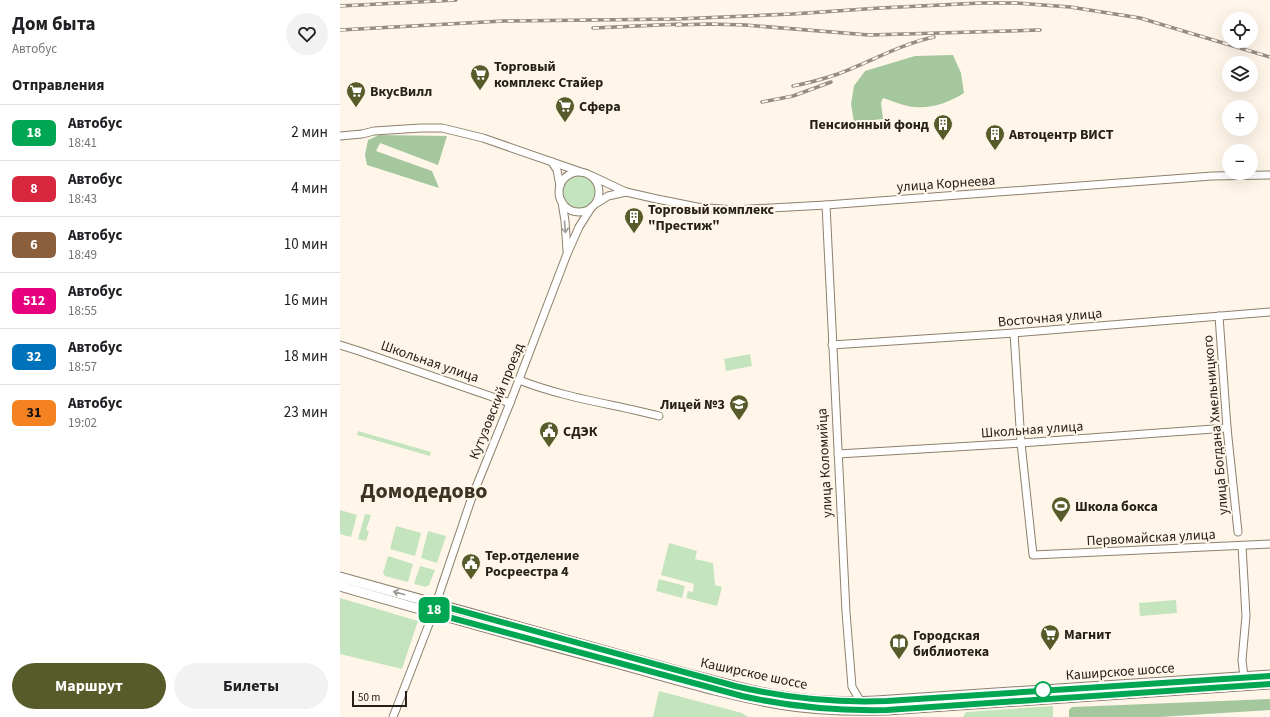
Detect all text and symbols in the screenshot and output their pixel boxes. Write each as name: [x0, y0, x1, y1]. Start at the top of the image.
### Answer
text: Дом быта: [12, 11, 96, 38]
map controls: [1222, 12, 1258, 180]
button: locate: [1222, 12, 1258, 48]
button: heart: [286, 13, 328, 55]
text: Автобус: [12, 40, 57, 58]
button: layers: [1222, 56, 1258, 92]
place label: Торговый комплекс Стайер: [494, 57, 603, 93]
supermarket icon: Торговый комплекс Стайер: [469, 63, 491, 91]
text: Отправления: [12, 75, 105, 96]
supermarket icon: ВкусВилл: [345, 80, 367, 108]
place label: ВкусВилл: [370, 82, 432, 102]
supermarket icon: Сфера: [554, 95, 576, 123]
place label: Сфера: [579, 97, 621, 117]
button: +: [1222, 100, 1258, 136]
text: Автобус: [68, 113, 122, 134]
building icon: Пенсионный фонд: [932, 113, 954, 141]
place label: Пенсионный фонд: [809, 115, 930, 135]
text: 2 мин: [291, 122, 328, 143]
text: 18: [27, 123, 41, 143]
building icon: Автоцентр ВИСТ: [984, 123, 1006, 151]
place label: Автоцентр ВИСТ: [1008, 125, 1114, 145]
text: 18:41: [68, 134, 97, 152]
button: −: [1222, 144, 1258, 180]
text: Автобус: [68, 169, 122, 190]
street label: улица Корнеева: [896, 171, 996, 197]
text: 4 мин: [291, 178, 328, 199]
text: 8: [30, 179, 38, 199]
text: 18:43: [68, 190, 97, 208]
place label: Торговый комплекс "Престиж": [648, 200, 774, 236]
building icon: Торговый комплекс "Престиж": [623, 206, 645, 234]
one-way arrow: [562, 220, 569, 233]
text: Автобус: [68, 225, 122, 246]
text: 10 мин: [284, 234, 328, 255]
text: 6: [30, 235, 38, 255]
text: 18:49: [68, 246, 97, 264]
text: Автобус: [68, 281, 122, 302]
text: 16 мин: [284, 290, 328, 311]
text: 512: [23, 291, 45, 311]
text: 18:55: [68, 302, 97, 320]
street label: Восточная улица: [997, 303, 1103, 333]
street label: улица Богдана Хмельницкого: [1198, 334, 1234, 516]
street label: Школьная улица: [378, 336, 481, 388]
text: Автобус: [68, 337, 122, 358]
street label: Кутузовский проезд: [464, 340, 530, 463]
text: 18 мин: [284, 346, 328, 367]
text: 32: [27, 347, 41, 367]
text: 18:57: [68, 358, 97, 376]
text: Автобус: [68, 393, 122, 414]
school or university icon: Лицей №3: [728, 393, 750, 421]
place label: Лицей №3: [659, 395, 725, 415]
text: 23 мин: [284, 402, 328, 423]
text: 31: [27, 403, 41, 423]
street label: улица Коломийца: [812, 408, 838, 518]
text: 19:02: [68, 414, 97, 432]
street label: Школьная улица: [980, 416, 1084, 444]
public building icon: СДЭК: [538, 420, 560, 448]
place label: СДЭК: [563, 422, 598, 442]
district label: Домодедово: [360, 475, 488, 507]
sports icon: Школа бокса: [1050, 495, 1072, 523]
place label: Школа бокса: [1075, 497, 1158, 517]
street label: Первомайская улица: [1086, 525, 1216, 551]
place label: Тер.отделение Росреестра 4: [485, 546, 579, 582]
public building icon: Тер.отделение Росреестра 4: [460, 552, 482, 580]
one-way arrow: [392, 589, 405, 596]
line badge: 18: [416, 597, 452, 623]
text: 18: [427, 600, 441, 620]
supermarket icon: Магнит: [1039, 623, 1061, 651]
place label: Магнит: [1064, 625, 1111, 645]
place label: Городская библиотека: [913, 626, 989, 662]
library icon: Городская библиотека: [888, 632, 910, 660]
street label: Каширское шоссе: [698, 653, 809, 695]
street label: Каширское шоссе: [1065, 658, 1175, 686]
button: Маршрут: [12, 663, 166, 709]
button: Билеты: [174, 663, 328, 709]
unlabelled marker: [1034, 681, 1052, 699]
scale bar: [352, 689, 407, 708]
text: 50 m: [358, 690, 380, 705]

